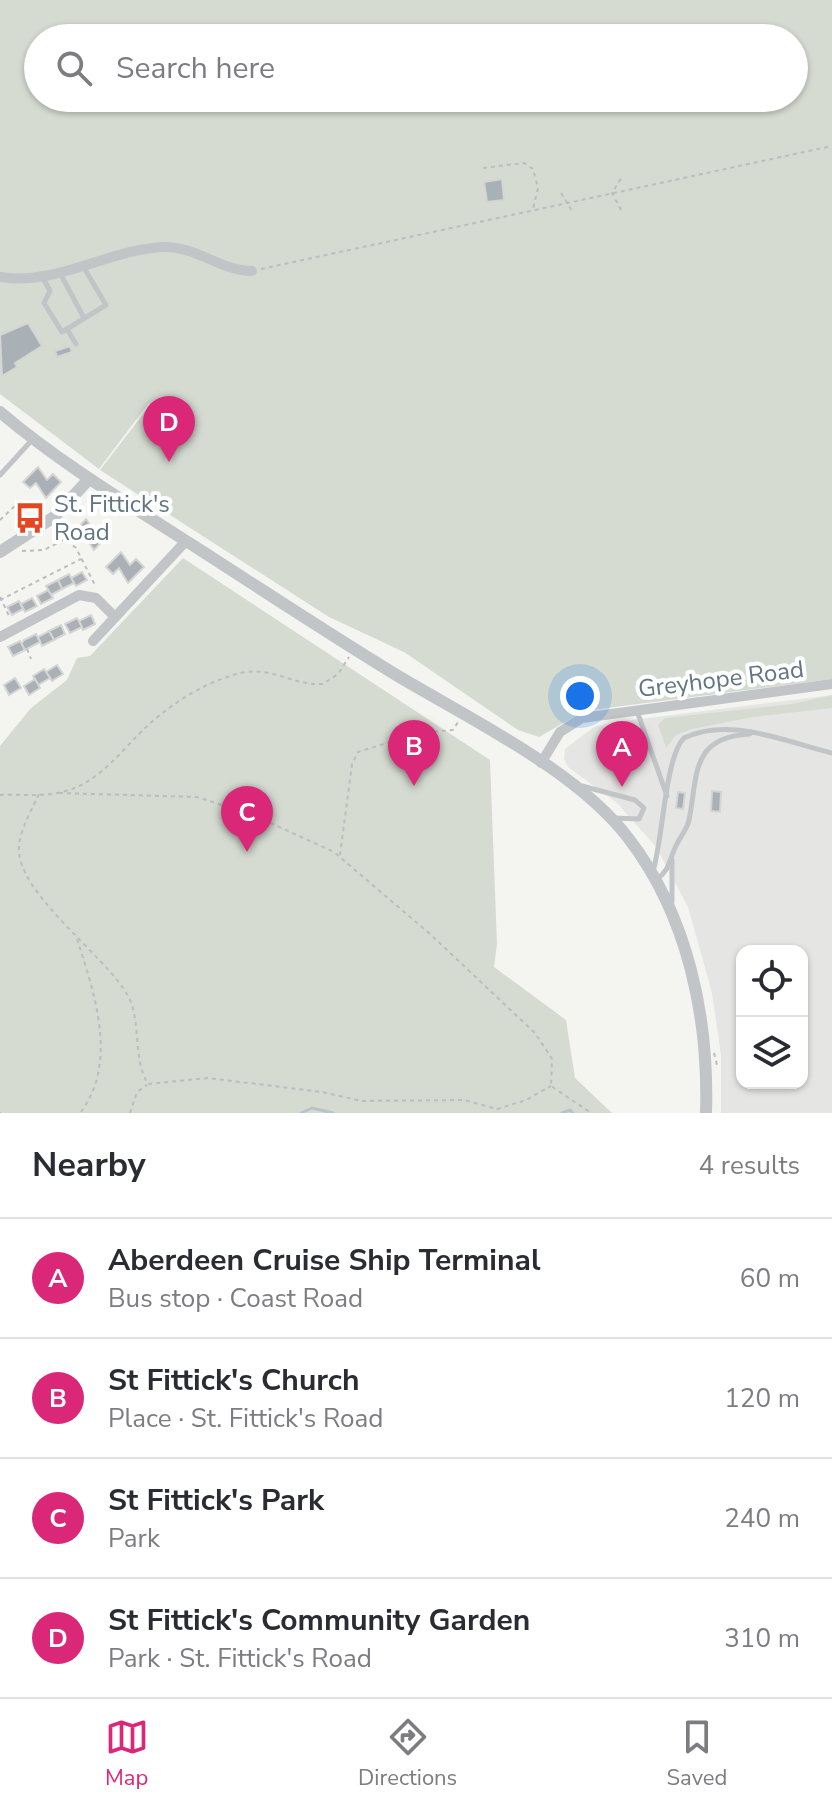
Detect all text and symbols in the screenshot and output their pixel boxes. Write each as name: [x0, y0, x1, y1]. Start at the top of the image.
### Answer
search box: [24, 24, 808, 112]
icon: search: [52, 46, 96, 90]
text: Search here: [116, 48, 275, 89]
pin: D: [143, 396, 195, 462]
place label: St. Fittick's Road: [54, 488, 170, 548]
bus stop icon: St. Fittick's Road: [13, 501, 47, 535]
street label: Greyhope Road: [636, 653, 806, 705]
your location: [560, 676, 600, 716]
pin: B: [388, 720, 440, 786]
pin: A: [596, 721, 648, 787]
pin: C: [221, 786, 273, 852]
map controls: [736, 945, 808, 1089]
button: locate: [736, 945, 808, 1017]
button: layers: [736, 1017, 808, 1089]
text: Nearby: [32, 1142, 146, 1188]
text: 4 results: [699, 1148, 800, 1183]
text: Aberdeen Cruise Ship Terminal: [108, 1240, 540, 1281]
text: A: [48, 1261, 68, 1296]
text: 60 m: [740, 1261, 800, 1296]
text: Bus stop · Coast Road: [108, 1281, 363, 1316]
text: St Fittick's Church: [108, 1360, 360, 1401]
text: B: [49, 1381, 67, 1416]
text: 120 m: [724, 1381, 800, 1416]
text: Place · St. Fittick's Road: [108, 1401, 383, 1436]
text: St Fittick's Park: [108, 1480, 324, 1521]
text: C: [49, 1501, 67, 1536]
text: 240 m: [724, 1501, 800, 1536]
text: Park: [108, 1521, 160, 1556]
text: St Fittick's Community Garden: [108, 1600, 530, 1641]
text: D: [48, 1621, 68, 1656]
text: 310 m: [724, 1621, 800, 1656]
text: Park · St. Fittick's Road: [108, 1641, 372, 1676]
tab: Map: [105, 1715, 149, 1793]
tab: Directions: [358, 1715, 457, 1793]
tab: Saved: [667, 1715, 727, 1793]

